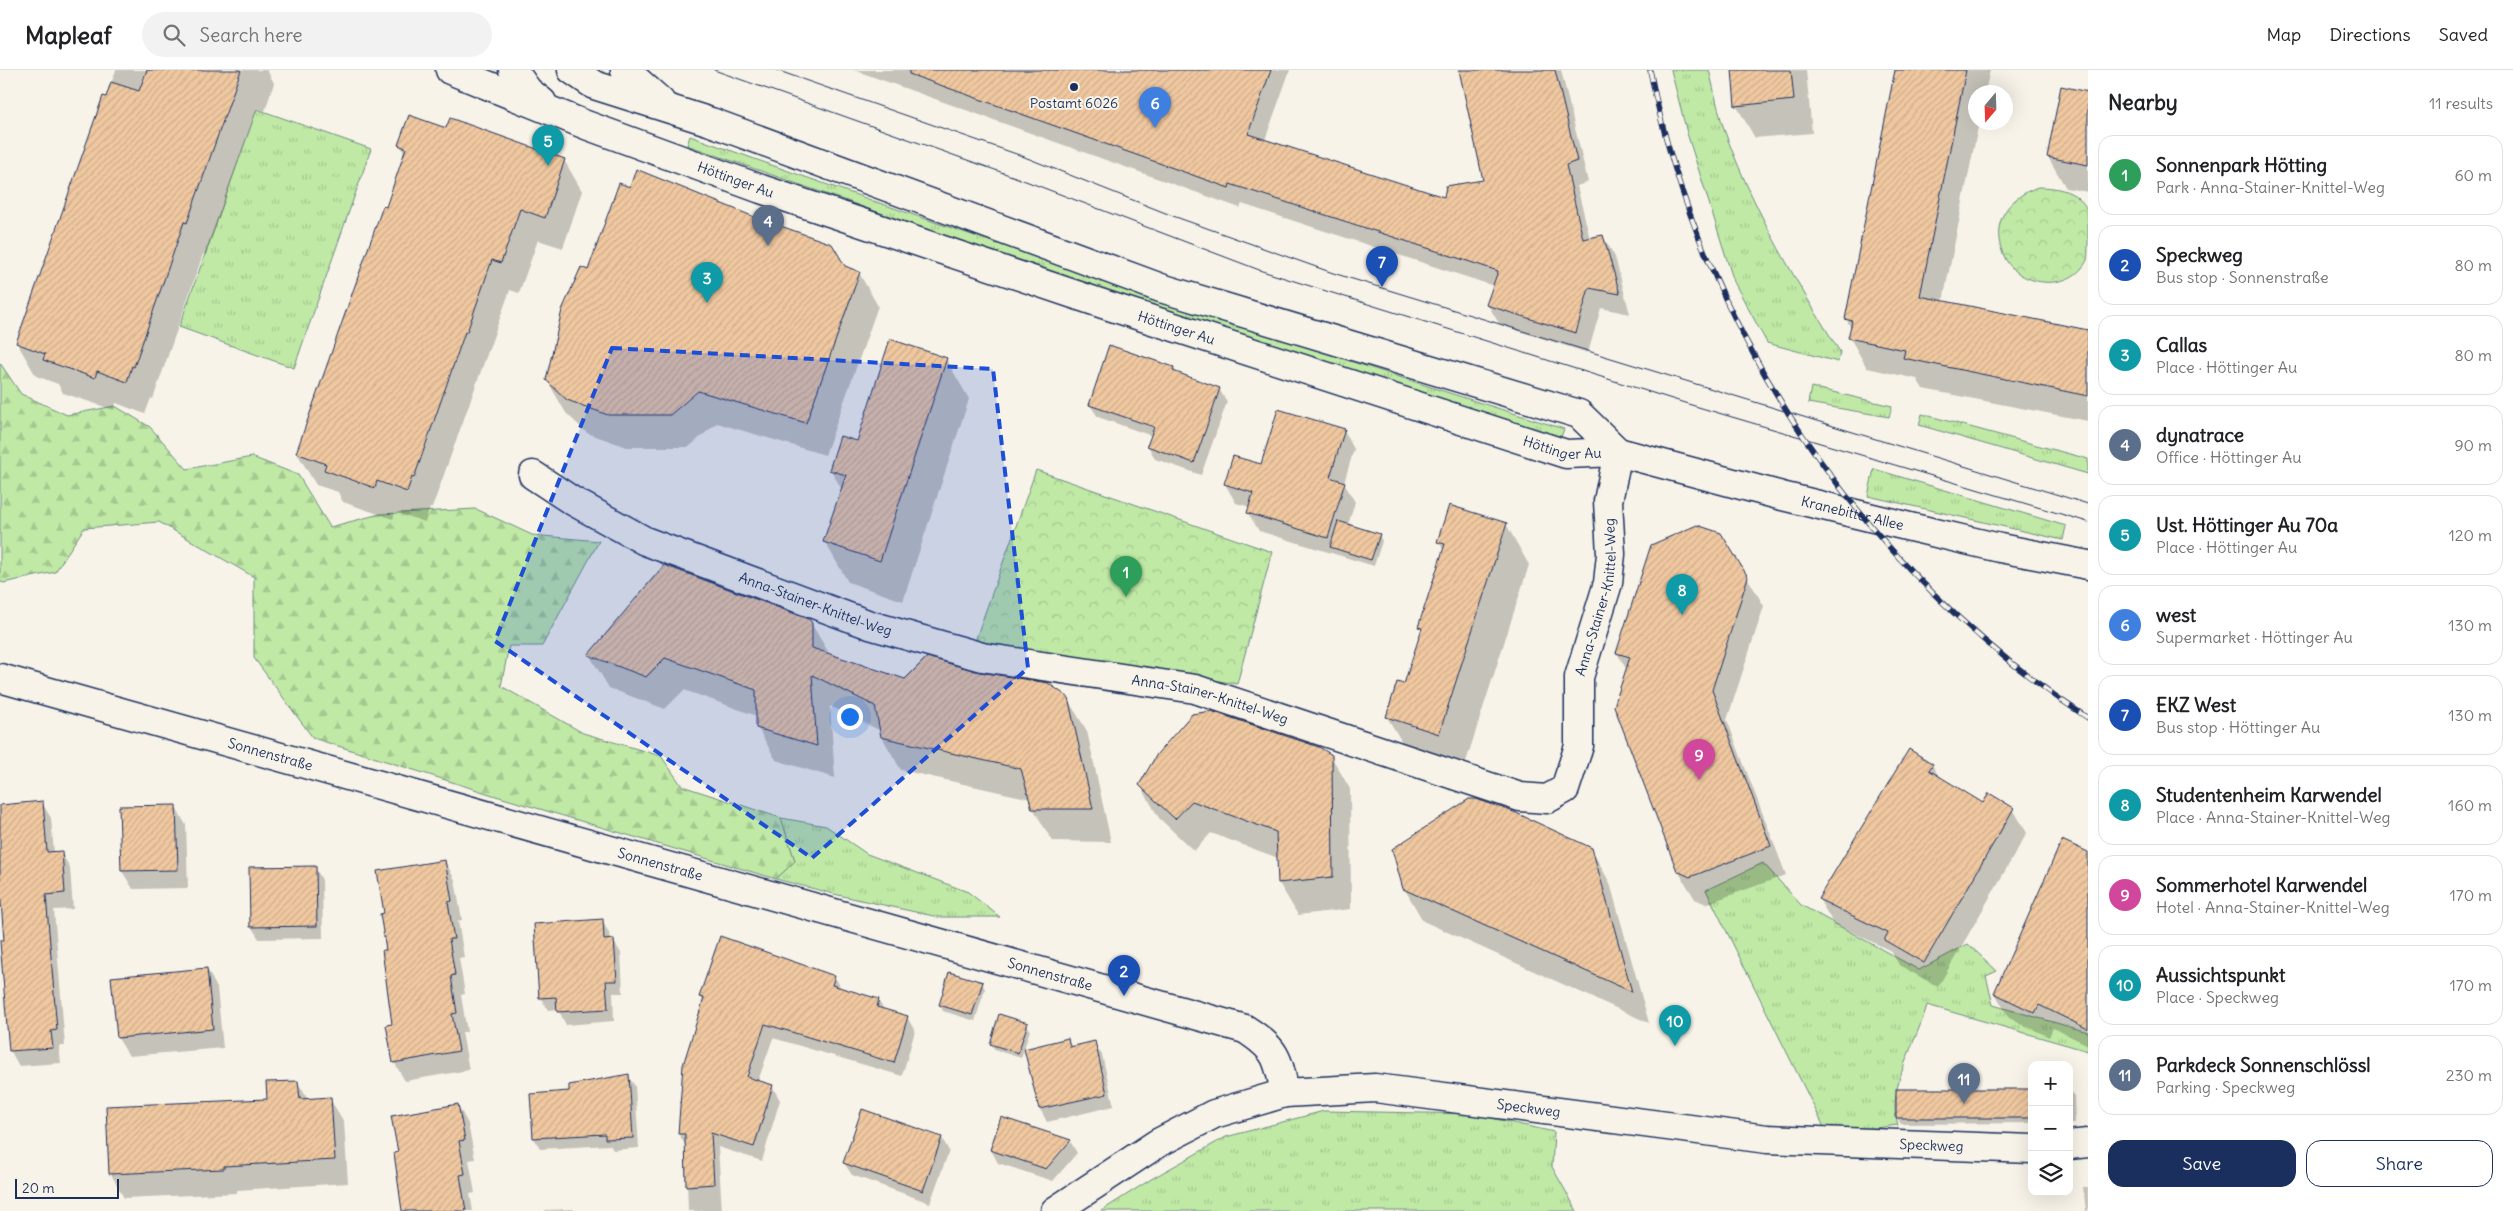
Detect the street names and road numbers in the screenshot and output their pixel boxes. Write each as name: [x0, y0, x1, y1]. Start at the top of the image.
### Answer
street label: Höttinger Au: [695, 157, 776, 202]
street label: Höttinger Au: [1135, 307, 1217, 349]
street label: Höttinger Au: [1521, 432, 1602, 463]
street label: Kranebitter Allee: [1799, 492, 1906, 534]
street label: Anna-Stainer-Knittel-Weg: [1571, 518, 1620, 678]
street label: Anna-Stainer-Knittel-Weg: [737, 568, 894, 640]
street label: Anna-Stainer-Knittel-Weg: [1130, 671, 1291, 728]
street label: Sonnenstraße: [226, 734, 315, 775]
street label: Sonnenstraße: [616, 844, 705, 885]
street label: Sonnenstraße: [1006, 954, 1095, 995]
street label: Speckweg: [1496, 1095, 1561, 1121]
street label: Speckweg: [1899, 1135, 1964, 1155]

